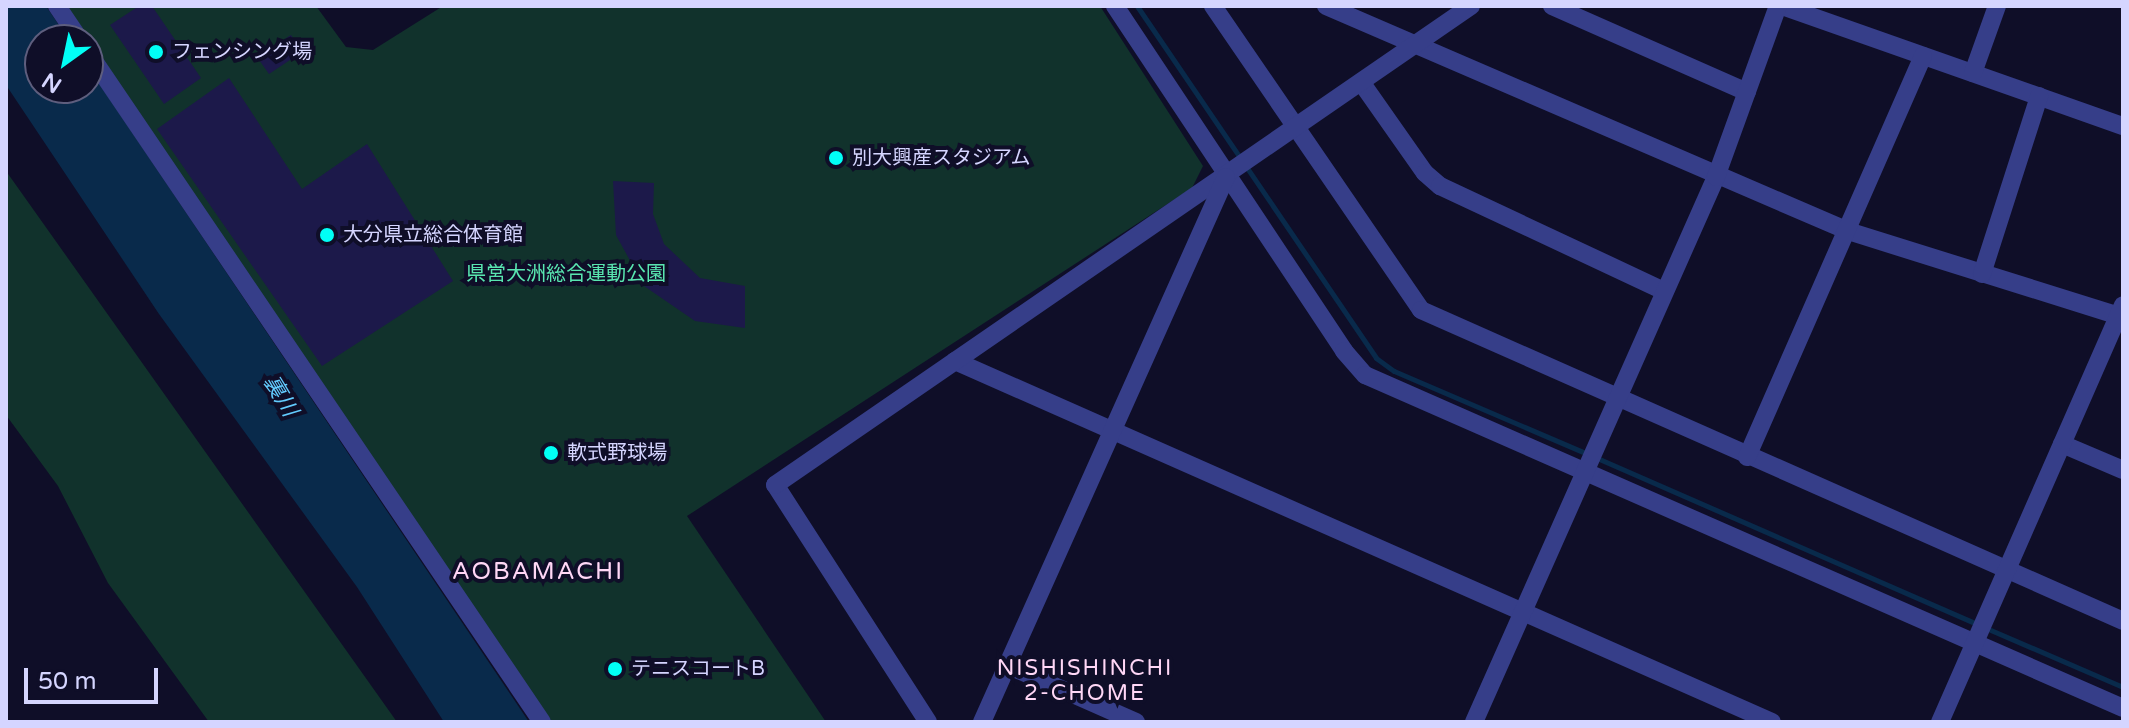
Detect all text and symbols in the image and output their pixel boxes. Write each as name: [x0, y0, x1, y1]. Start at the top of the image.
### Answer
north arrow: [24, 24, 104, 104]
place label: フェンシング場: [172, 40, 312, 64]
marker: フェンシング場: [147, 43, 165, 61]
text: N: [38, 67, 67, 98]
place label: 別大興産スタジアム: [852, 146, 1032, 170]
marker: 別大興産スタジアム: [827, 149, 845, 167]
place label: 大分県立総合体育館: [343, 223, 523, 247]
marker: 大分県立総合体育館: [318, 226, 336, 244]
park label: 県営大洲総合運動公園: [466, 262, 666, 286]
water label: 裏川: [257, 370, 303, 422]
place label: 軟式野球場: [567, 441, 667, 465]
marker: 軟式野球場: [542, 444, 560, 462]
district label: AOBAMACHI: [452, 558, 624, 586]
scale bar: [28, 652, 162, 702]
district label: NISHISHINCHI 2-CHOME: [997, 655, 1173, 706]
place label: テニスコートB: [631, 657, 765, 681]
marker: テニスコートB: [606, 660, 624, 678]
text: 50 m: [38, 667, 96, 696]

